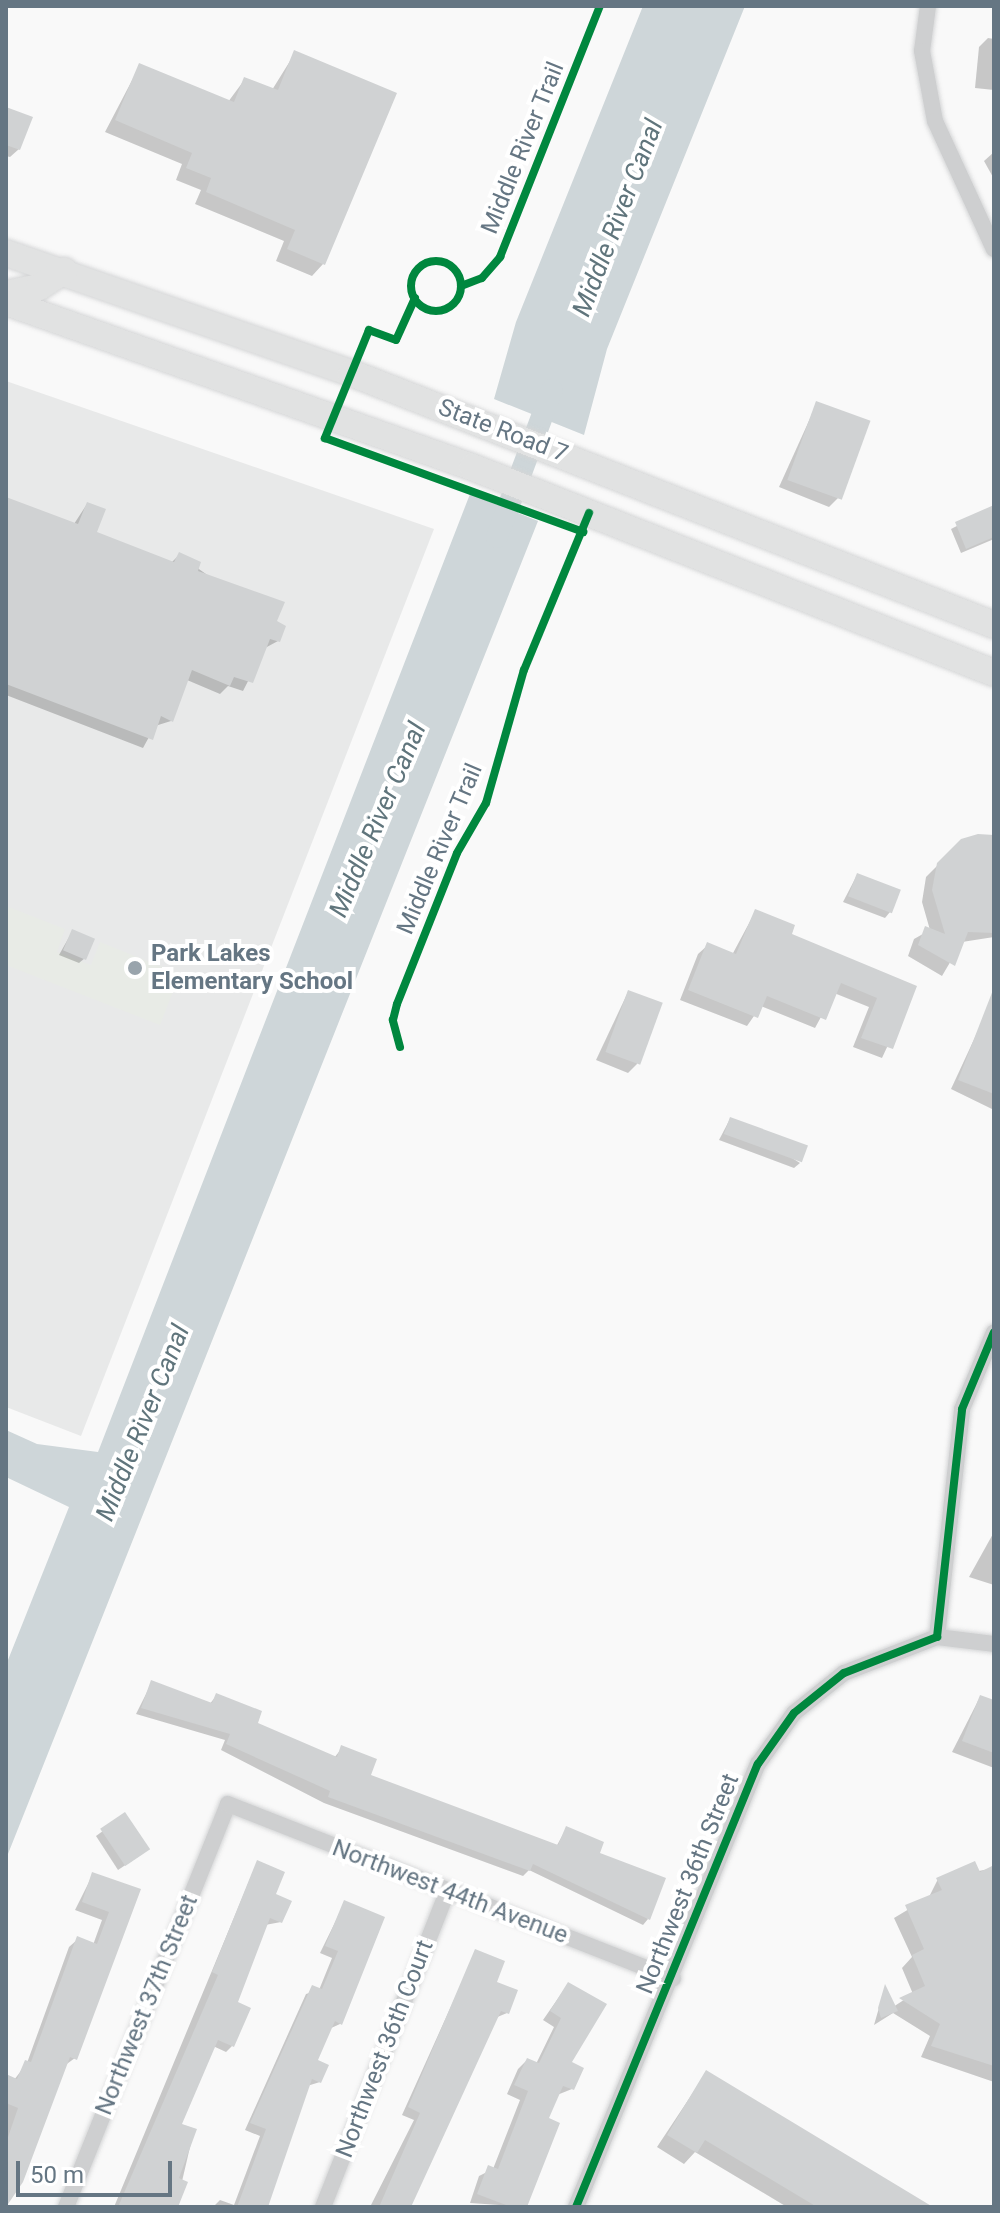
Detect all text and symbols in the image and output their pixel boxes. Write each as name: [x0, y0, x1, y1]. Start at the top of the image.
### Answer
street label: Middle River Trail: [475, 58, 571, 238]
water label: Middle River Canal: [566, 115, 670, 321]
street label: State Road 7: [434, 393, 572, 469]
water label: Middle River Canal: [323, 718, 433, 922]
street label: Middle River Trail: [391, 759, 489, 939]
place label: Park Lakes Elementary School: [151, 940, 353, 996]
marker: Park Lakes Elementary School: [126, 959, 144, 977]
water label: Middle River Canal: [90, 1321, 196, 1525]
street label: Northwest 36th Street: [631, 1770, 745, 1998]
street label: Northwest 44th Avenue: [328, 1834, 572, 1950]
street label: Northwest 37th Street: [90, 1891, 204, 2119]
street label: Northwest 36th Court: [330, 1936, 440, 2162]
scale bar: [20, 2145, 176, 2195]
text: 50 m: [30, 2161, 84, 2189]

